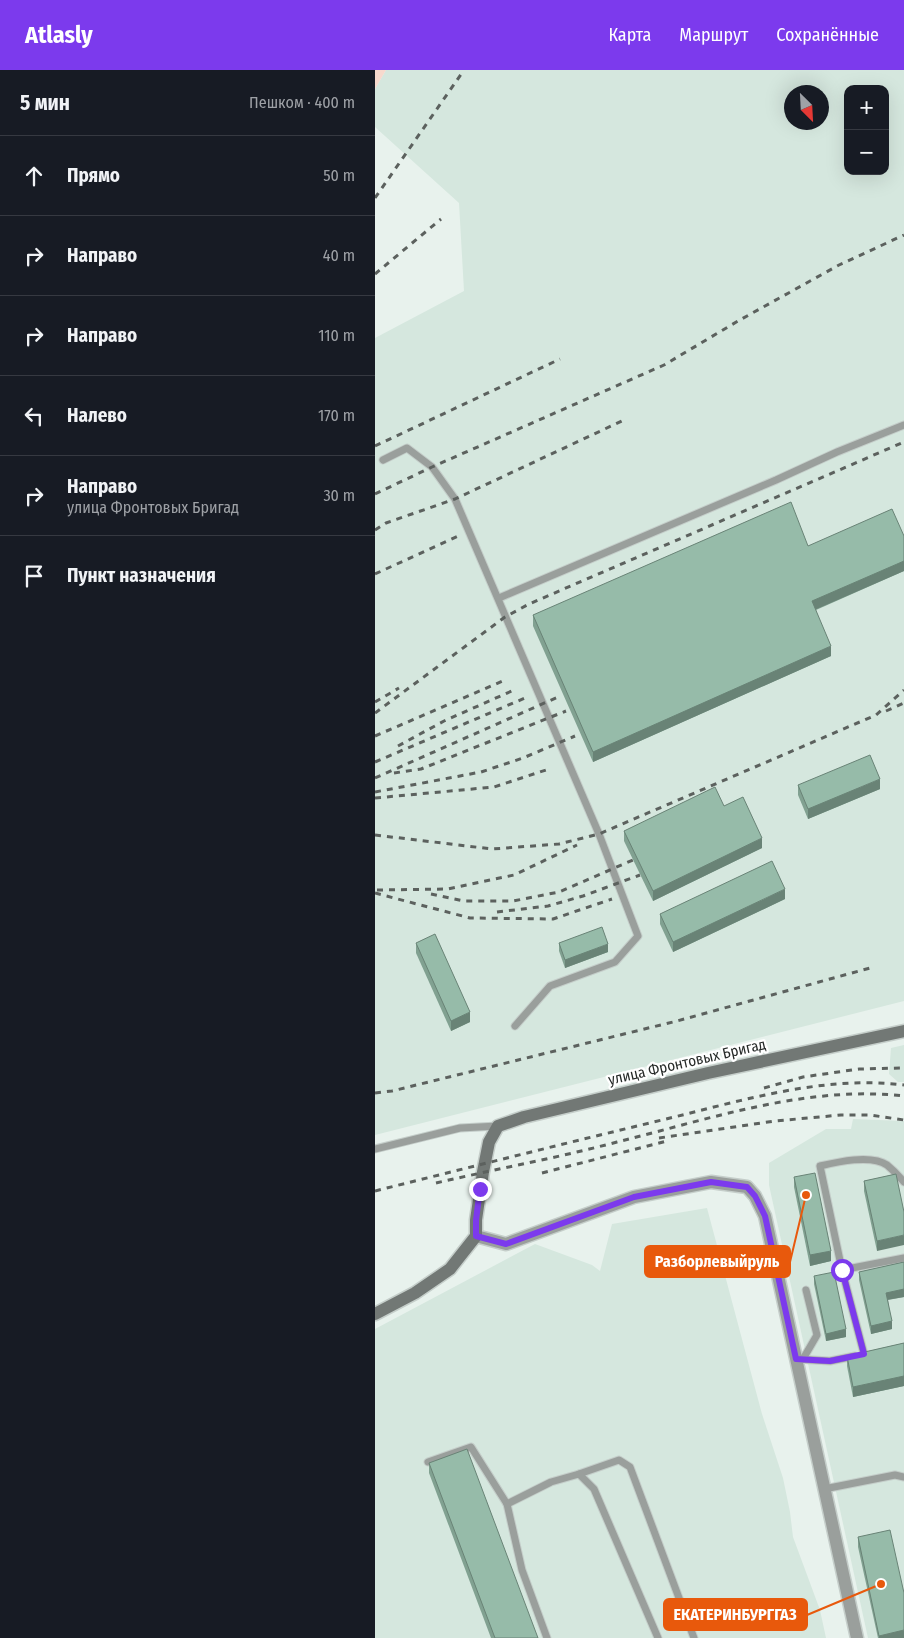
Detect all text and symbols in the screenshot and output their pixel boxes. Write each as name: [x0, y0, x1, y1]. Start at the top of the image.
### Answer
text: Atlasly: [25, 21, 93, 49]
text: Карта: [608, 24, 651, 46]
text: Маршрут: [679, 24, 748, 46]
text: Сохранённые: [776, 24, 879, 46]
north arrow: [784, 85, 829, 130]
map controls: [844, 85, 889, 175]
button: +: [844, 85, 889, 130]
text: 5 мин: [20, 90, 70, 116]
text: Пешком · 400 m: [249, 93, 355, 112]
button: −: [844, 130, 889, 175]
icon: ahead: [20, 162, 48, 190]
text: Прямо: [67, 164, 120, 187]
text: 50 m: [323, 166, 355, 185]
icon: right: [20, 242, 48, 270]
text: Направо: [67, 244, 137, 267]
text: 40 m: [323, 246, 355, 265]
icon: right: [20, 322, 48, 350]
text: Направо: [67, 324, 137, 347]
text: 110 m: [318, 326, 355, 345]
icon: left: [20, 402, 48, 430]
text: Налево: [67, 404, 127, 427]
text: 170 m: [318, 406, 355, 425]
text: Направо: [67, 475, 137, 498]
icon: right: [20, 482, 48, 510]
text: 30 m: [323, 486, 355, 505]
text: улица Фронтовых Бригад: [67, 498, 239, 517]
icon: arrive: [20, 562, 48, 590]
text: Пункт назначения: [67, 564, 216, 587]
street label: улица Фронтовых Бригад: [606, 1035, 768, 1089]
route end: [469, 1178, 492, 1201]
callout: Разборлевыйруль: [645, 1246, 790, 1277]
text: Разборлевыйруль: [655, 1252, 780, 1271]
route start: [831, 1259, 854, 1282]
callout: ЕКАТЕРИНБУРГГАЗ: [664, 1599, 807, 1630]
text: ЕКАТЕРИНБУРГГАЗ: [673, 1605, 797, 1624]

